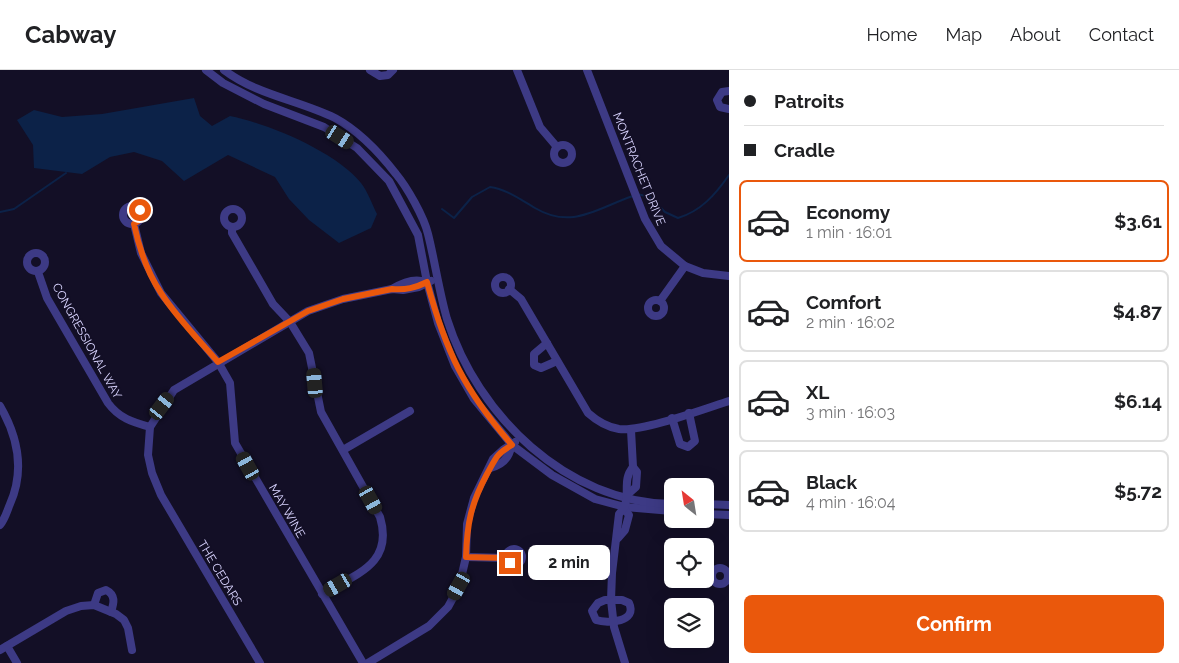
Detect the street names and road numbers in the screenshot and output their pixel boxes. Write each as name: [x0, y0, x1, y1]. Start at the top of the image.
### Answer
street label: MONTRACHET DRIVE: [610, 110, 668, 228]
street label: CONGRESSIONAL WAY: [49, 281, 125, 401]
street label: MAY WINE: [266, 482, 308, 540]
street label: THE CEDARS: [195, 538, 245, 608]

